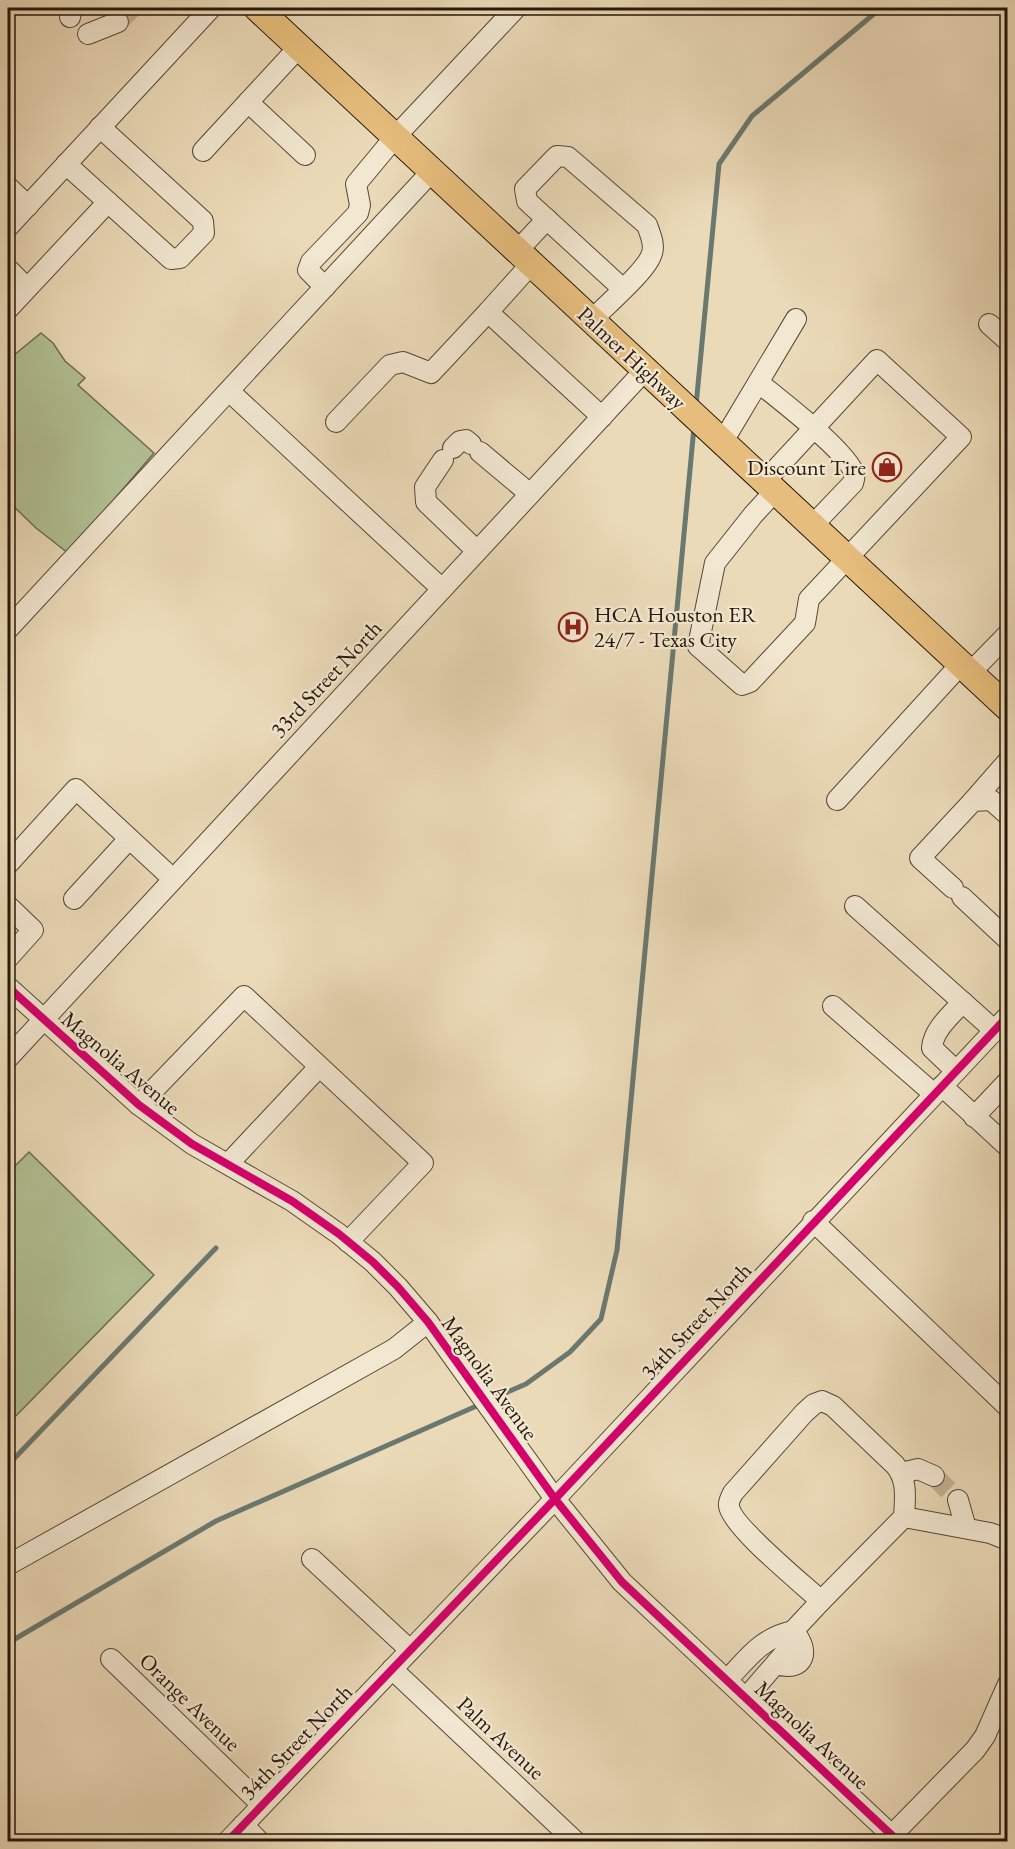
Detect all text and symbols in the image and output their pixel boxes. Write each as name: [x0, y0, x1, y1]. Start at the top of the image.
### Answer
street label: Palmer Highway: [571, 300, 693, 416]
shop icon: Discount Tire: [871, 451, 903, 483]
place label: Discount Tire: [747, 453, 866, 482]
place label: HCA Houston ER 24/7 - Texas City: [594, 600, 757, 654]
hospital icon: HCA Houston ER 24/7 - Texas City: [557, 611, 589, 643]
street label: 33rd Street North: [264, 614, 388, 744]
street label: Magnolia Avenue: [55, 1005, 187, 1122]
street label: 34th Street North: [634, 1256, 758, 1386]
street label: Magnolia Avenue: [435, 1310, 545, 1446]
street label: Orange Avenue: [133, 1646, 247, 1758]
street label: Magnolia Avenue: [748, 1674, 876, 1796]
street label: 34th Street North: [233, 1678, 359, 1806]
street label: Palm Avenue: [451, 1690, 551, 1786]

